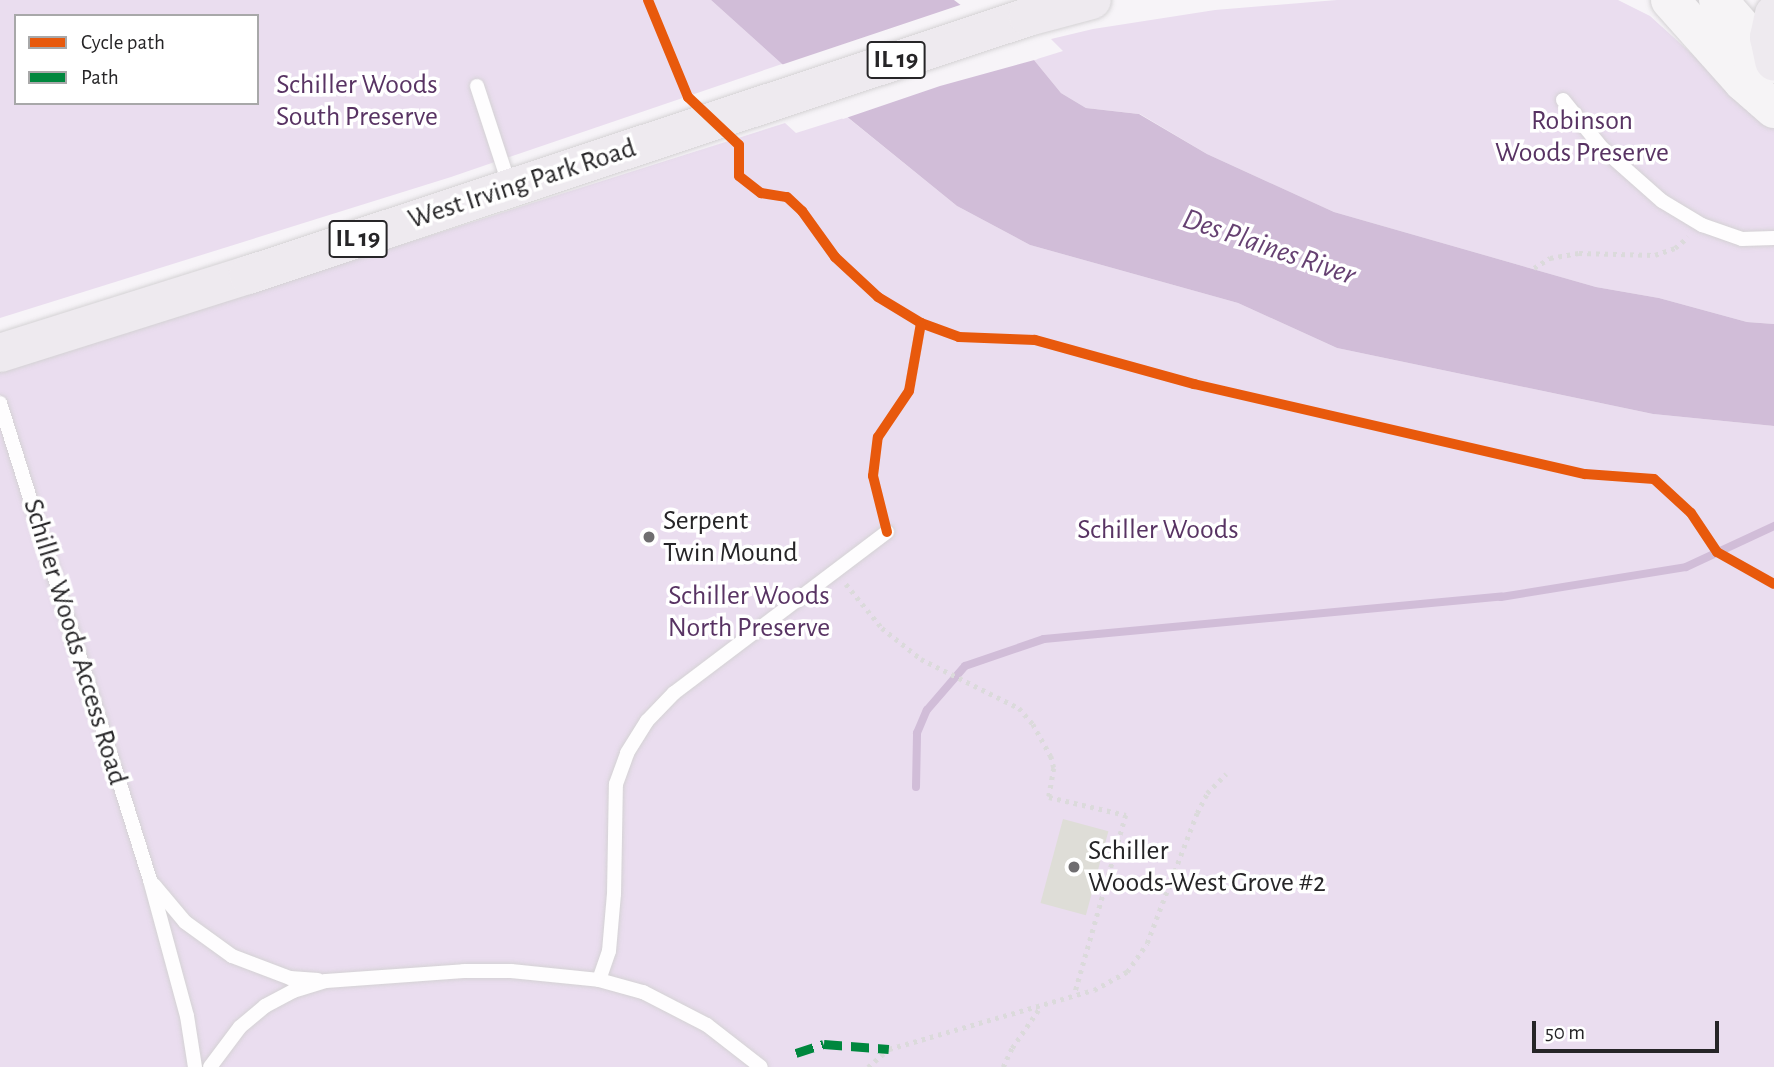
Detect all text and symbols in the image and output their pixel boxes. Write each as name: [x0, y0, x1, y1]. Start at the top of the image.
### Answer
legend: [14, 14, 259, 105]
text: Cycle path: [81, 32, 165, 53]
road number: IL 19: [866, 38, 926, 82]
text: Path: [81, 67, 119, 88]
park label: Schiller Woods South Preserve: [276, 68, 438, 134]
park label: Robinson Woods Preserve: [1495, 104, 1669, 170]
street label: West Irving Park Road: [404, 131, 640, 237]
water label: Des Plaines River: [1178, 201, 1360, 293]
road number: IL 19: [328, 216, 388, 262]
street label: Schiller Woods Access Road: [16, 495, 134, 789]
place label: Serpent Twin Mound: [663, 504, 798, 570]
park label: Schiller Woods: [1077, 513, 1239, 547]
marker: Serpent Twin Mound: [641, 529, 657, 545]
park label: Schiller Woods North Preserve: [668, 579, 830, 645]
place label: Schiller Woods-West Grove #2: [1088, 834, 1326, 900]
marker: Schiller Woods-West Grove #2: [1066, 859, 1082, 875]
scale bar: [1536, 1007, 1723, 1052]
text: 50 m: [1545, 1022, 1585, 1043]

